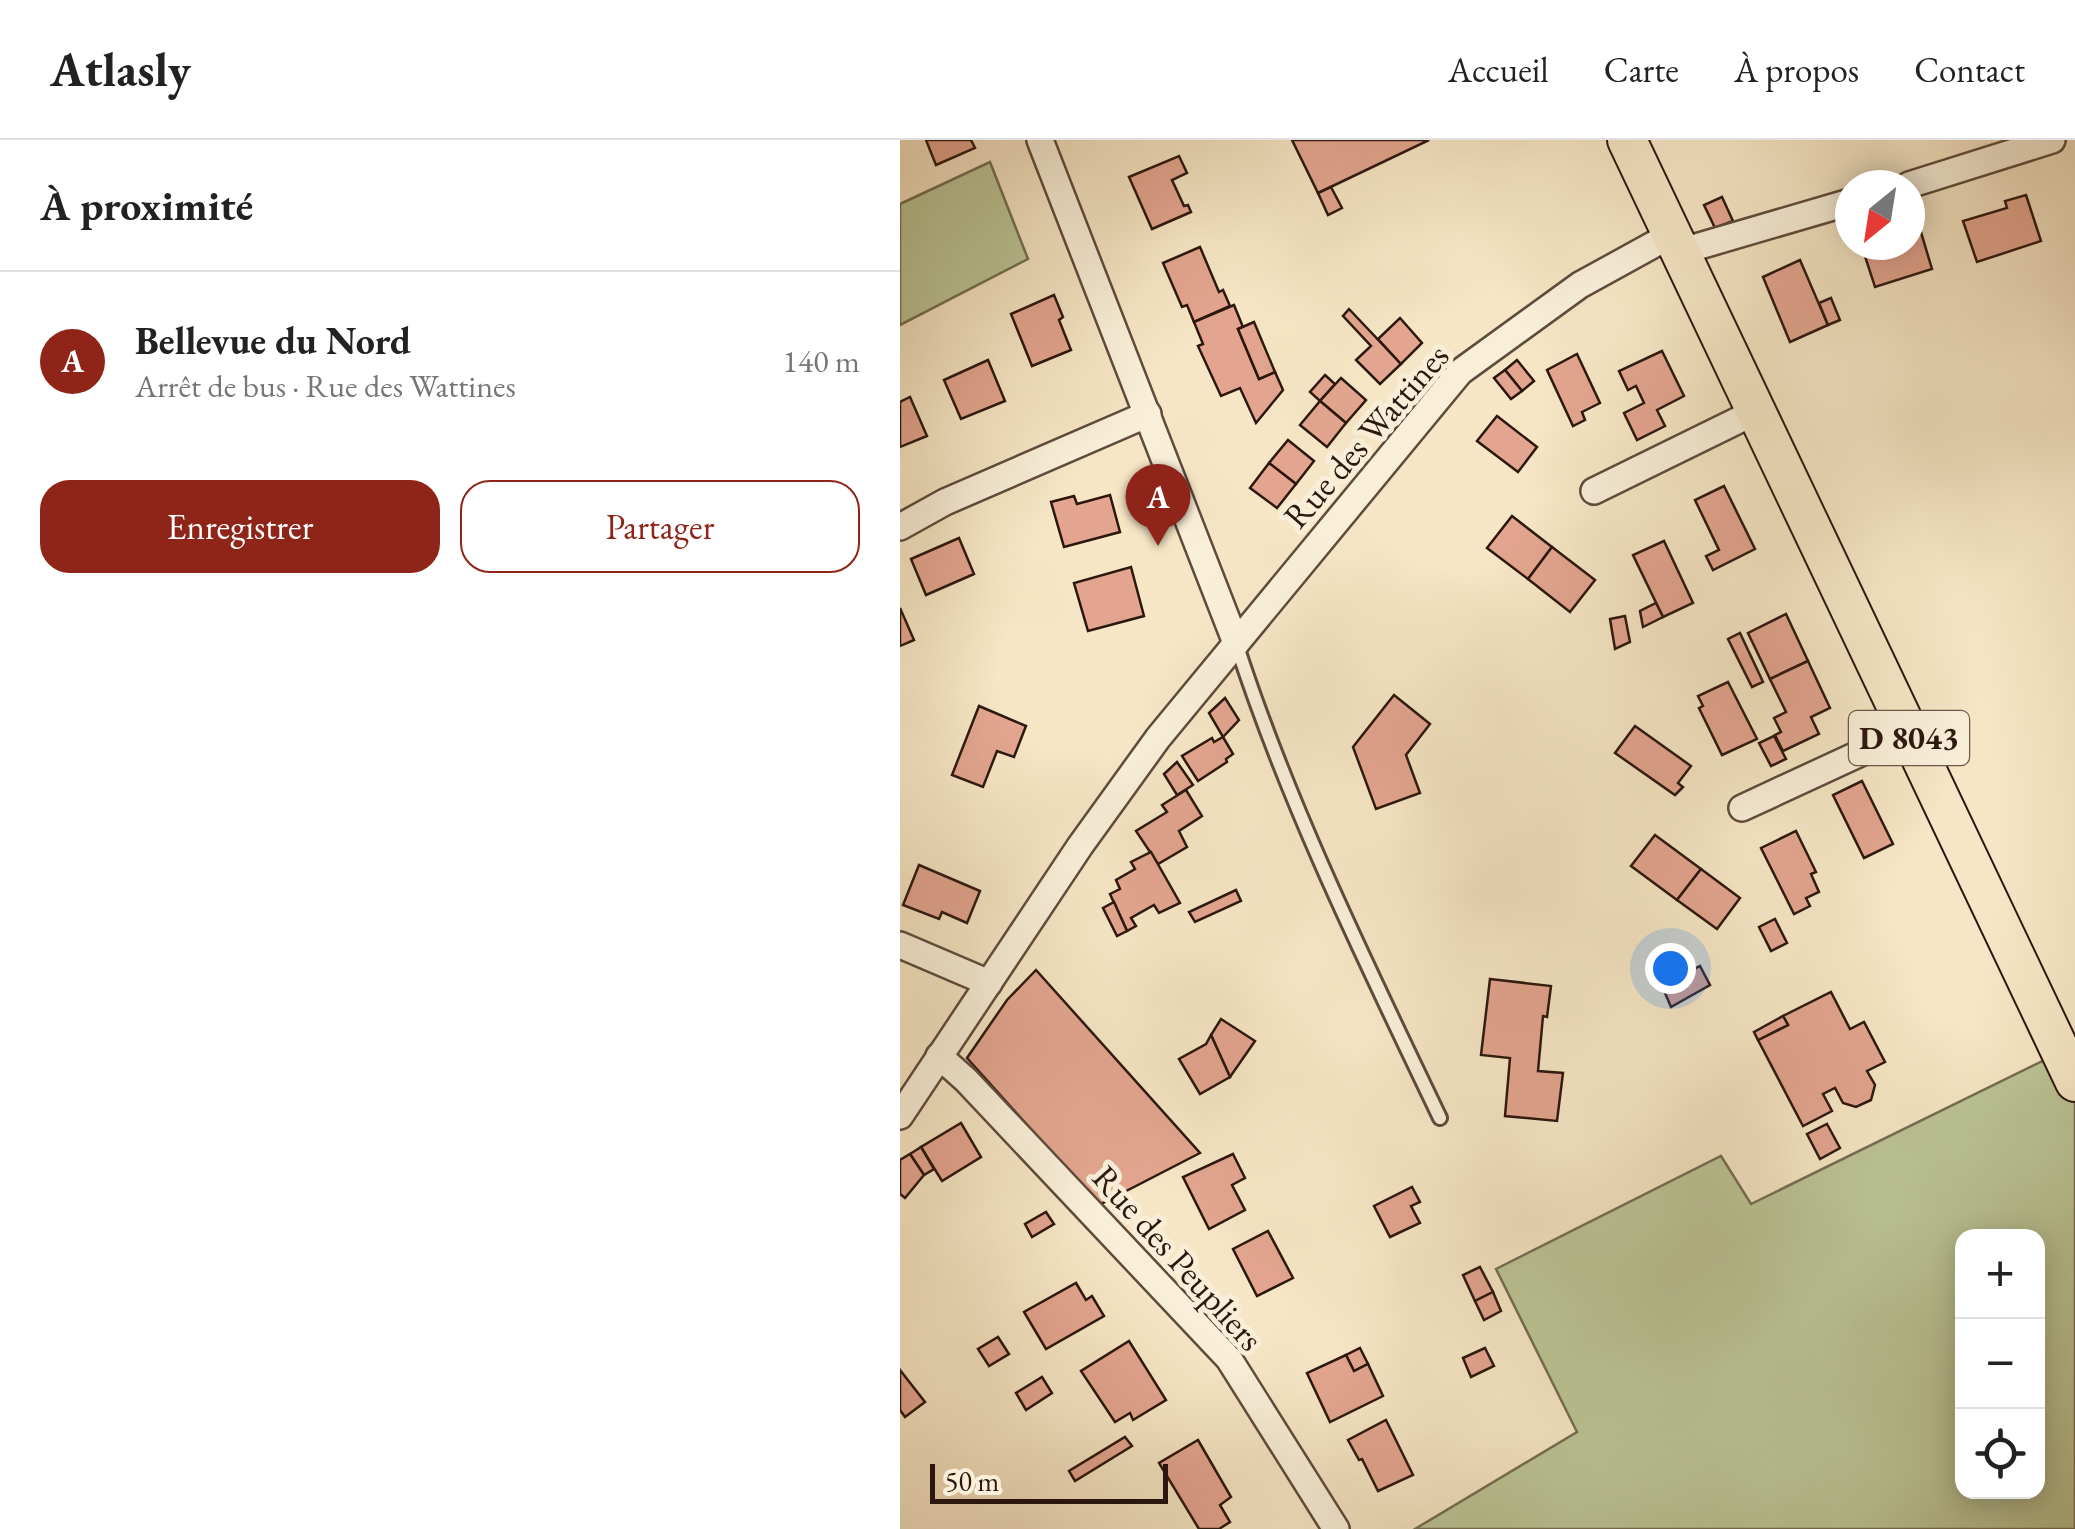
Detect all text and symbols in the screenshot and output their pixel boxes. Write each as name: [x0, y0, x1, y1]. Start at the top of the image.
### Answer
text: Atlasly: [50, 38, 191, 100]
text: Accueil: [1448, 47, 1549, 92]
text: Carte: [1604, 47, 1679, 92]
text: À propos: [1734, 47, 1859, 92]
text: Contact: [1914, 47, 2025, 92]
north arrow: [1835, 170, 1925, 260]
text: À proximité: [40, 178, 253, 233]
text: Bellevue du Nord: [135, 316, 411, 365]
street label: Rue des Wattines: [1273, 334, 1458, 537]
text: A: [61, 340, 84, 382]
text: 140 m: [783, 340, 860, 382]
text: Arrêt de bus · Rue des Wattines: [135, 365, 516, 407]
pin: A: [1126, 464, 1190, 546]
button: Enregistrer: [40, 480, 440, 573]
button: Partager: [460, 480, 860, 573]
road number: D 8043: [1849, 711, 1969, 765]
your location: [1645, 943, 1696, 994]
street label: Rue des Peupliers: [1083, 1155, 1274, 1360]
map controls: [1955, 1229, 2045, 1499]
button: +: [1955, 1229, 2045, 1319]
button: −: [1955, 1319, 2045, 1409]
button: locate: [1955, 1409, 2045, 1499]
scale bar: [930, 1459, 1168, 1504]
text: 50 m: [945, 1463, 999, 1499]

